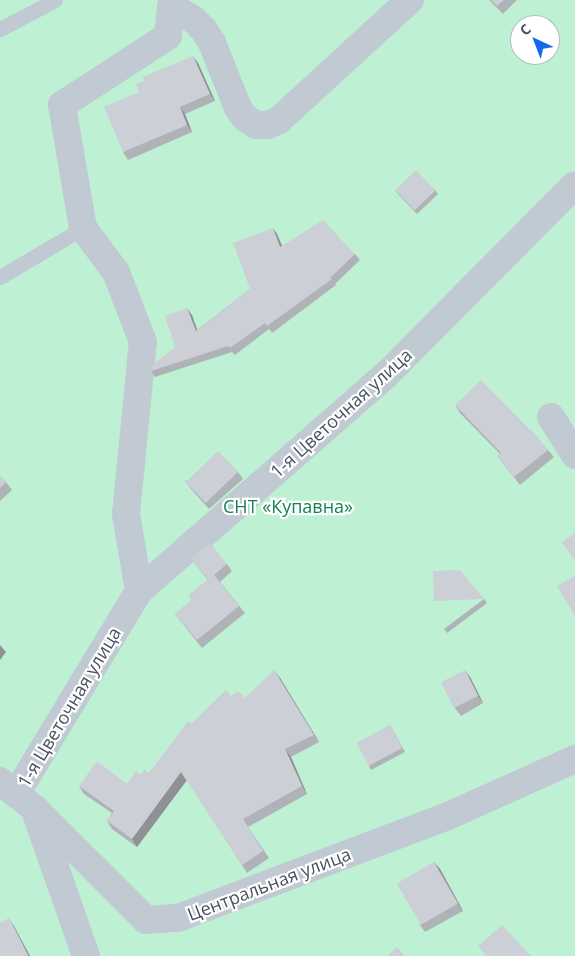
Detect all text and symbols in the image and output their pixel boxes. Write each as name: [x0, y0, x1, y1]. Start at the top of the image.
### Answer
north arrow: [510, 15, 560, 65]
text: С: [515, 19, 535, 39]
street label: 1-я Цветочная улица: [266, 344, 416, 482]
park label: СНТ «Купавна»: [223, 495, 353, 517]
street label: 1-я Цветочная улица: [13, 623, 125, 791]
street label: Центральная улица: [184, 843, 354, 925]

